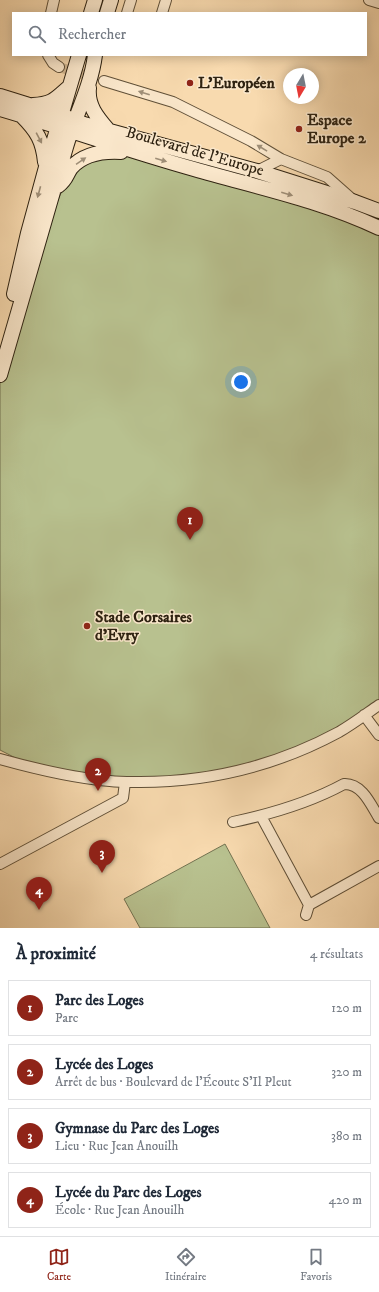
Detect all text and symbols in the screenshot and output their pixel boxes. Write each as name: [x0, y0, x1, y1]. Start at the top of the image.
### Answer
search box: [12, 12, 367, 56]
icon: search: [26, 23, 48, 45]
text: Rechercher: [58, 25, 126, 44]
north arrow: [283, 68, 319, 104]
place label: L'Européen: [198, 73, 275, 93]
marker: L'Européen: [185, 78, 195, 88]
one-way arrow: [138, 90, 150, 96]
place label: Espace Europe 2: [307, 110, 367, 148]
street label: Boulevard de l'Europe: [124, 122, 267, 180]
marker: Espace Europe 2: [294, 124, 304, 134]
one-way arrow: [36, 132, 42, 144]
one-way arrow: [256, 144, 268, 151]
one-way arrow: [75, 157, 86, 165]
one-way arrow: [156, 157, 168, 163]
one-way arrow: [36, 186, 42, 198]
one-way arrow: [281, 191, 293, 197]
your location: [231, 372, 251, 392]
pin: 1: [177, 507, 203, 540]
place label: Stade Corsaires d'Evry: [95, 607, 193, 645]
marker: Stade Corsaires d'Evry: [82, 621, 92, 631]
pin: 2: [85, 758, 111, 791]
pin: 3: [89, 840, 115, 873]
pin: 4: [26, 877, 52, 910]
text: À proximité: [16, 943, 96, 965]
text: 4 résultats: [310, 946, 363, 962]
text: Parc des Loges: [55, 991, 144, 1010]
text: 1: [28, 1000, 32, 1016]
text: 120 m: [331, 1000, 362, 1016]
text: Parc: [55, 1010, 78, 1026]
text: Lycée des Loges: [55, 1055, 153, 1074]
text: 2: [27, 1064, 33, 1080]
text: 320 m: [331, 1064, 362, 1080]
text: Arrêt de bus · Boulevard de l'Écoute S'Il Pleut: [55, 1074, 292, 1090]
text: Gymnase du Parc des Loges: [55, 1119, 219, 1138]
text: 3: [28, 1128, 32, 1144]
text: 380 m: [331, 1128, 362, 1144]
text: Lieu · Rue Jean Anouilh: [55, 1138, 178, 1154]
text: Lycée du Parc des Loges: [55, 1183, 202, 1202]
text: 4: [26, 1192, 34, 1208]
text: 420 m: [329, 1192, 362, 1208]
text: École · Rue Jean Anouilh: [55, 1202, 184, 1218]
tab: Carte: [47, 1246, 71, 1284]
tab: Itinéraire: [165, 1246, 206, 1284]
tab: Favoris: [300, 1246, 332, 1284]

